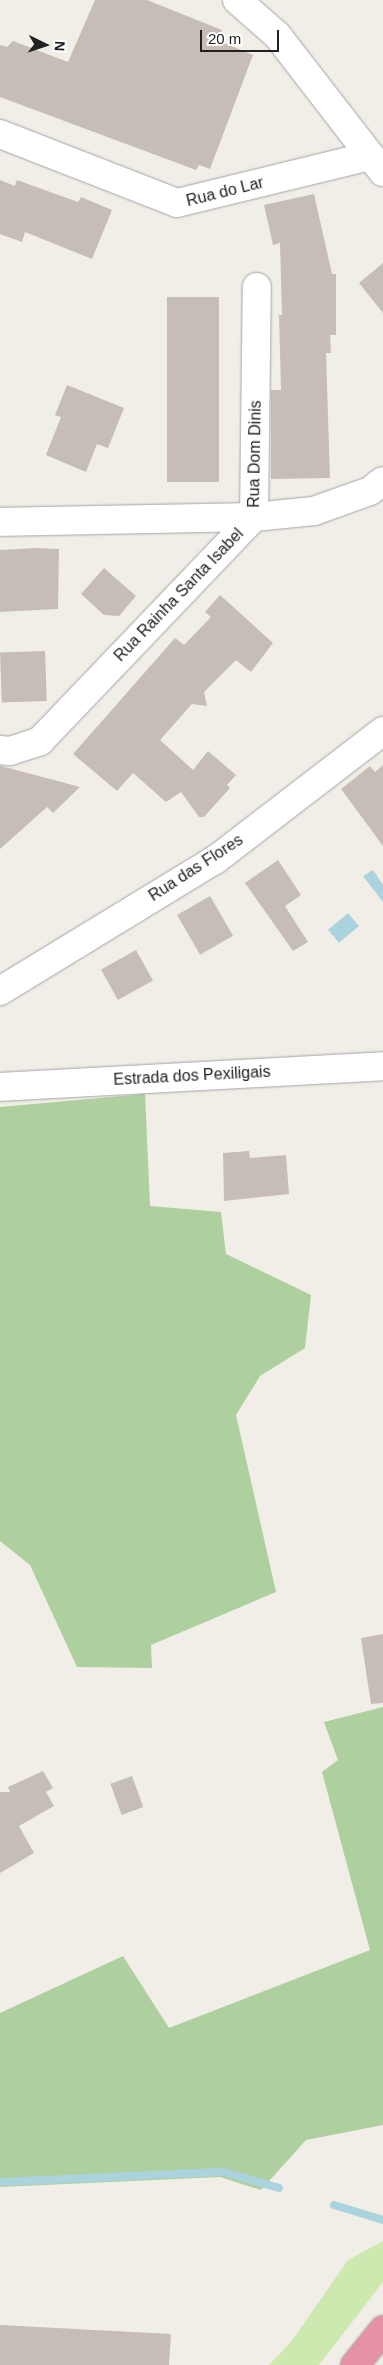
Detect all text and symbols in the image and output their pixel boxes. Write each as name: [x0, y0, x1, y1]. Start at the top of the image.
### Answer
north arrow: [20, 20, 70, 70]
scale bar: [203, 20, 282, 52]
text: 20 m: [208, 30, 241, 47]
text: N: [52, 40, 68, 52]
street label: Rua do Lar: [184, 173, 266, 211]
street label: Rua Dom Dinis: [244, 400, 266, 508]
street label: Rua Rainha Santa Isabel: [110, 524, 248, 666]
street label: Rua das Flores: [145, 830, 247, 906]
street label: Estrada dos Pexiligais: [113, 1062, 271, 1090]

